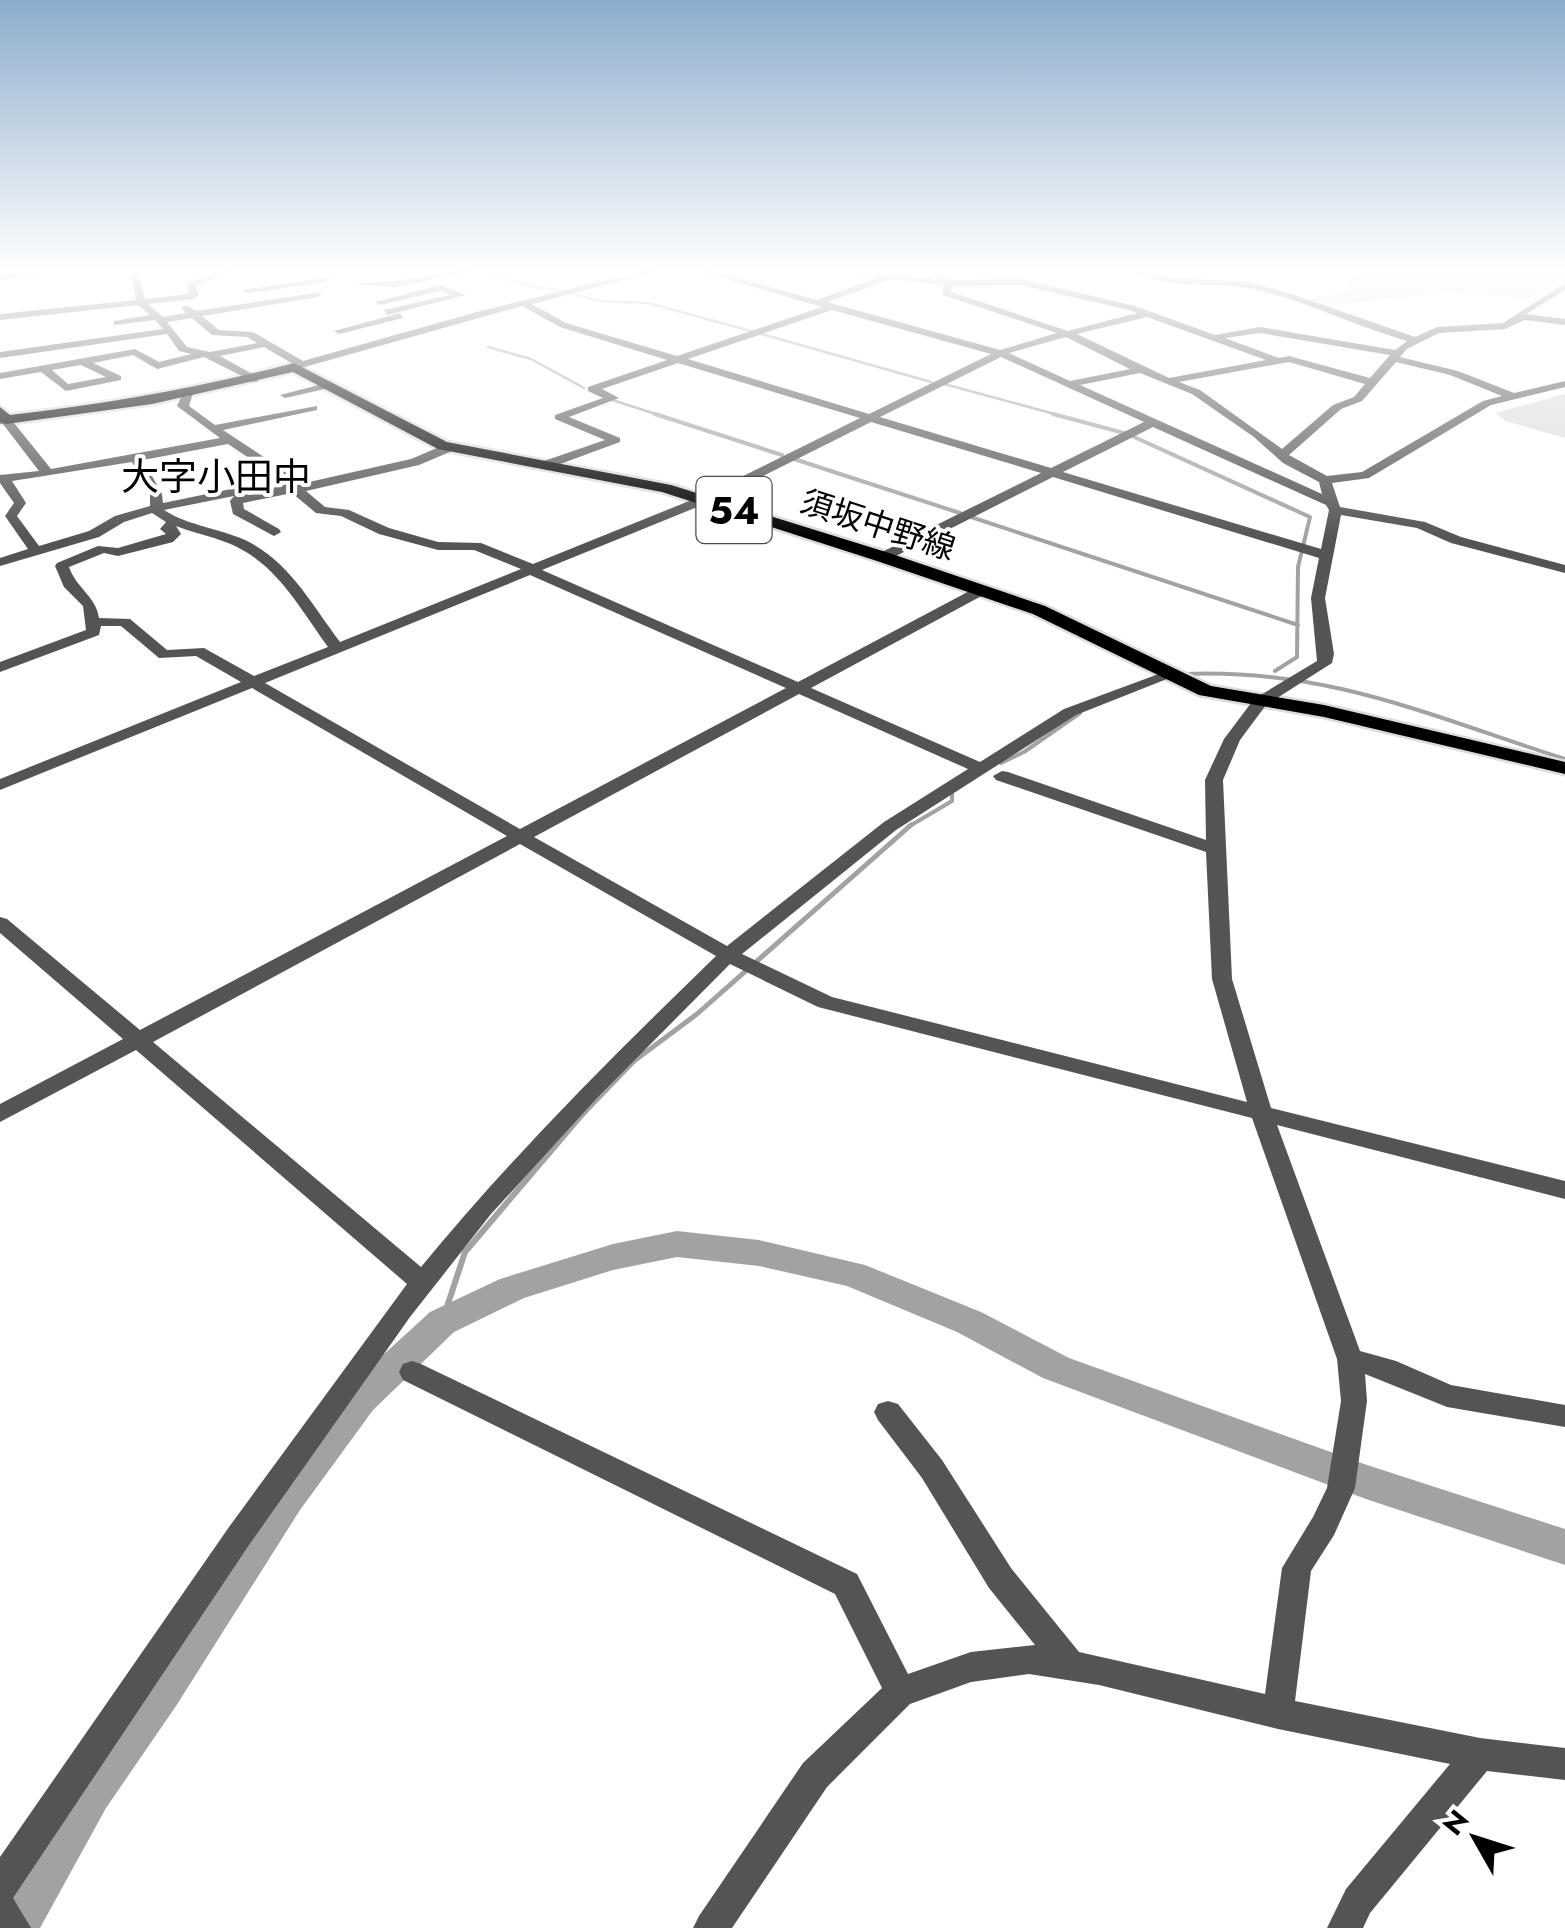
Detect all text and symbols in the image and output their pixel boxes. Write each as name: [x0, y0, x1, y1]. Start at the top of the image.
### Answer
district label: 大字小田中: [121, 449, 311, 504]
road number: 54: [696, 477, 772, 543]
street label: 須坂中野線: [795, 478, 961, 572]
north arrow: [1425, 1788, 1525, 1888]
text: N: [1433, 1801, 1479, 1844]

